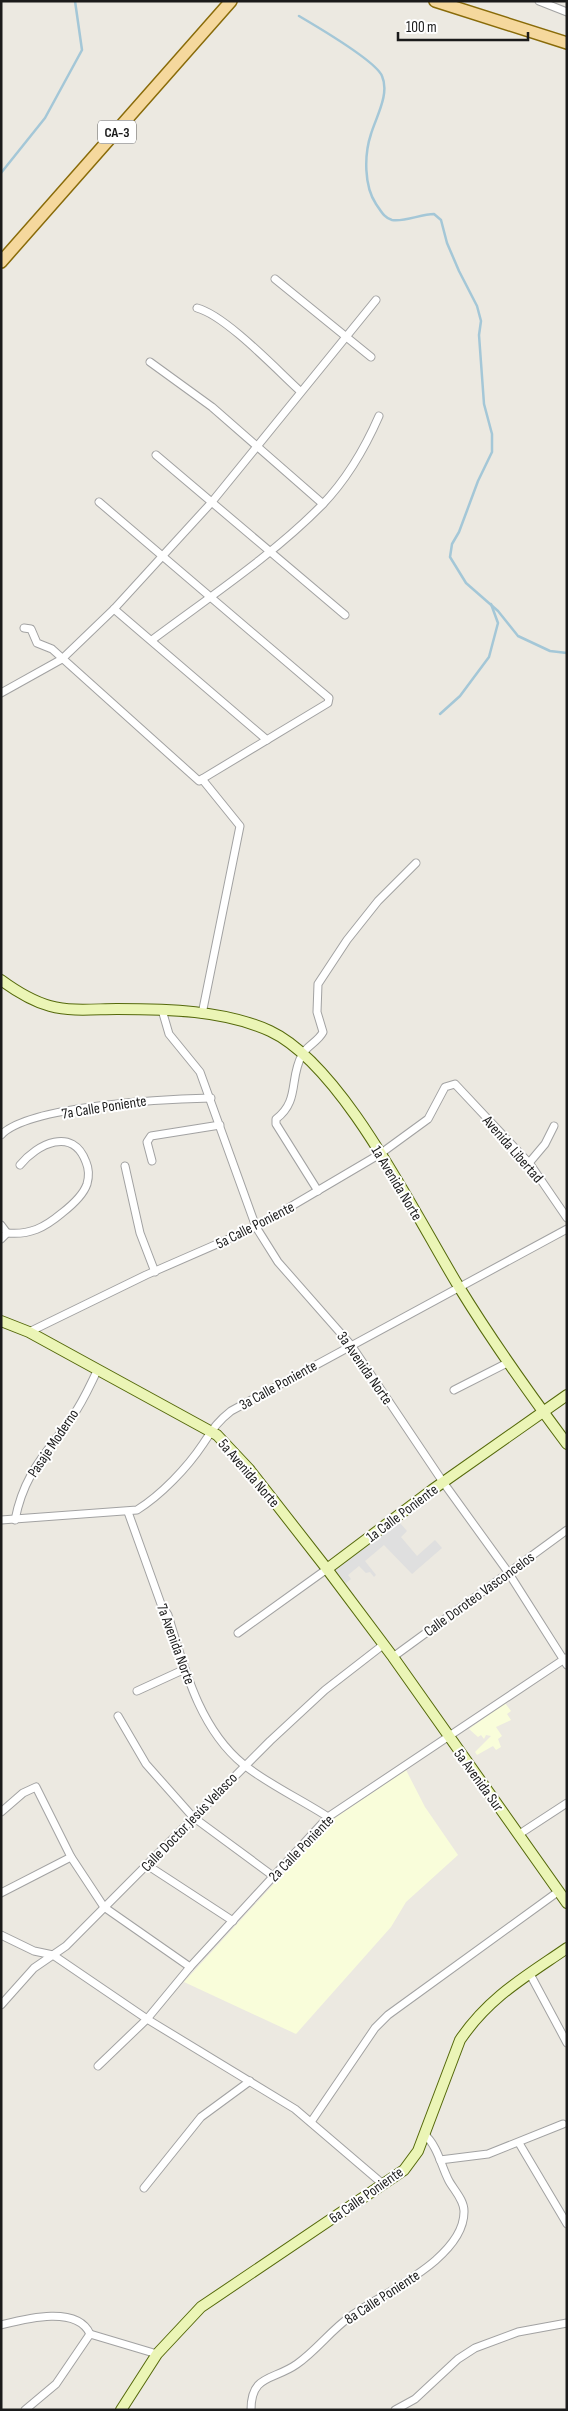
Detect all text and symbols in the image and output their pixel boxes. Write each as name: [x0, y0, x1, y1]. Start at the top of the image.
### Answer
scale bar: [398, 10, 528, 42]
text: 100 m: [406, 18, 437, 37]
road number: CA-3: [98, 120, 136, 144]
street label: 7a Calle Poniente: [60, 1091, 148, 1124]
street label: Avenida Libertad: [478, 1111, 547, 1187]
street label: 1a Avenida Norte: [367, 1142, 426, 1224]
street label: 5a Calle Poniente: [213, 1198, 298, 1253]
street label: 3a Avenida Norte: [332, 1328, 397, 1408]
street label: 3a Calle Poniente: [236, 1356, 320, 1415]
street label: Pasaje Moderno: [24, 1405, 83, 1481]
street label: 5a Avenida Norte: [214, 1435, 284, 1511]
street label: 1a Calle Poniente: [363, 1480, 442, 1547]
street label: Calle Doroteo Vasconcelos: [420, 1548, 538, 1641]
street label: 7a Avenida Norte: [152, 1601, 199, 1687]
street label: 5a Avenida Sur: [450, 1745, 508, 1816]
street label: Calle Doctor Jesús Velasco: [137, 1769, 242, 1876]
street label: 2a Calle Poniente: [265, 1811, 338, 1886]
street label: 6a Calle Poniente: [325, 2163, 407, 2228]
street label: 8a Calle Poniente: [341, 2266, 424, 2329]

